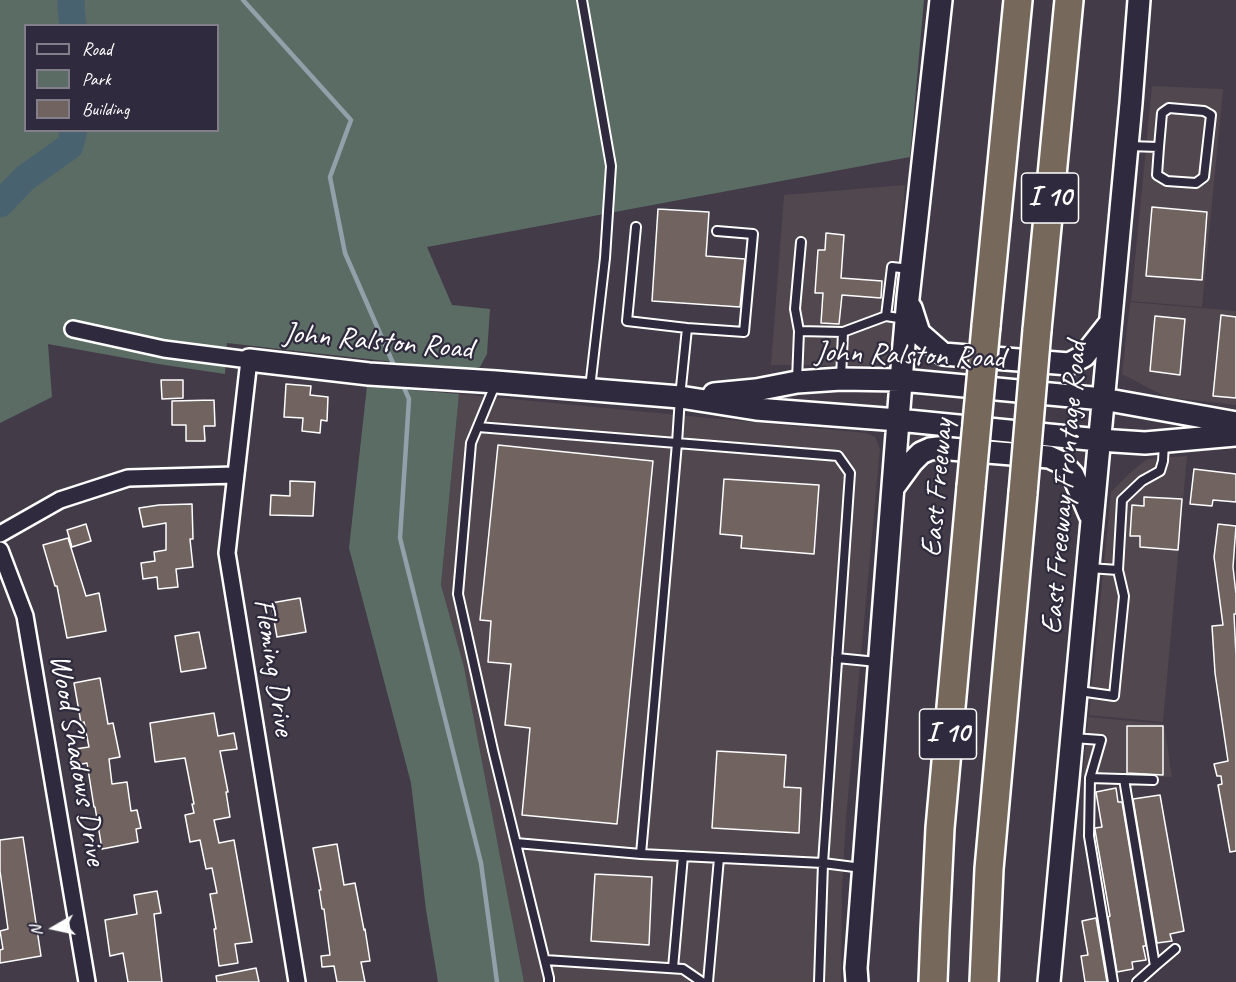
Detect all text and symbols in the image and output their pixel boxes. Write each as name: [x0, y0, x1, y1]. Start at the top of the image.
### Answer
legend: [24, 24, 219, 132]
text: Road: [82, 38, 112, 60]
text: Park: [82, 68, 111, 90]
text: Building: [82, 98, 129, 120]
road number: I 10: [1022, 173, 1078, 223]
street label: John Ralston Road: [282, 316, 474, 368]
street label: John Ralston Road: [814, 335, 1006, 377]
street label: East Freeway Frontage Road: [1034, 340, 1096, 636]
street label: East Freeway: [914, 418, 962, 558]
street label: Fleming Drive: [244, 596, 302, 738]
street label: Wood Shadows Drive: [41, 652, 113, 868]
road number: I 10: [920, 709, 976, 759]
north arrow: [24, 898, 84, 958]
text: N: [26, 924, 47, 937]

